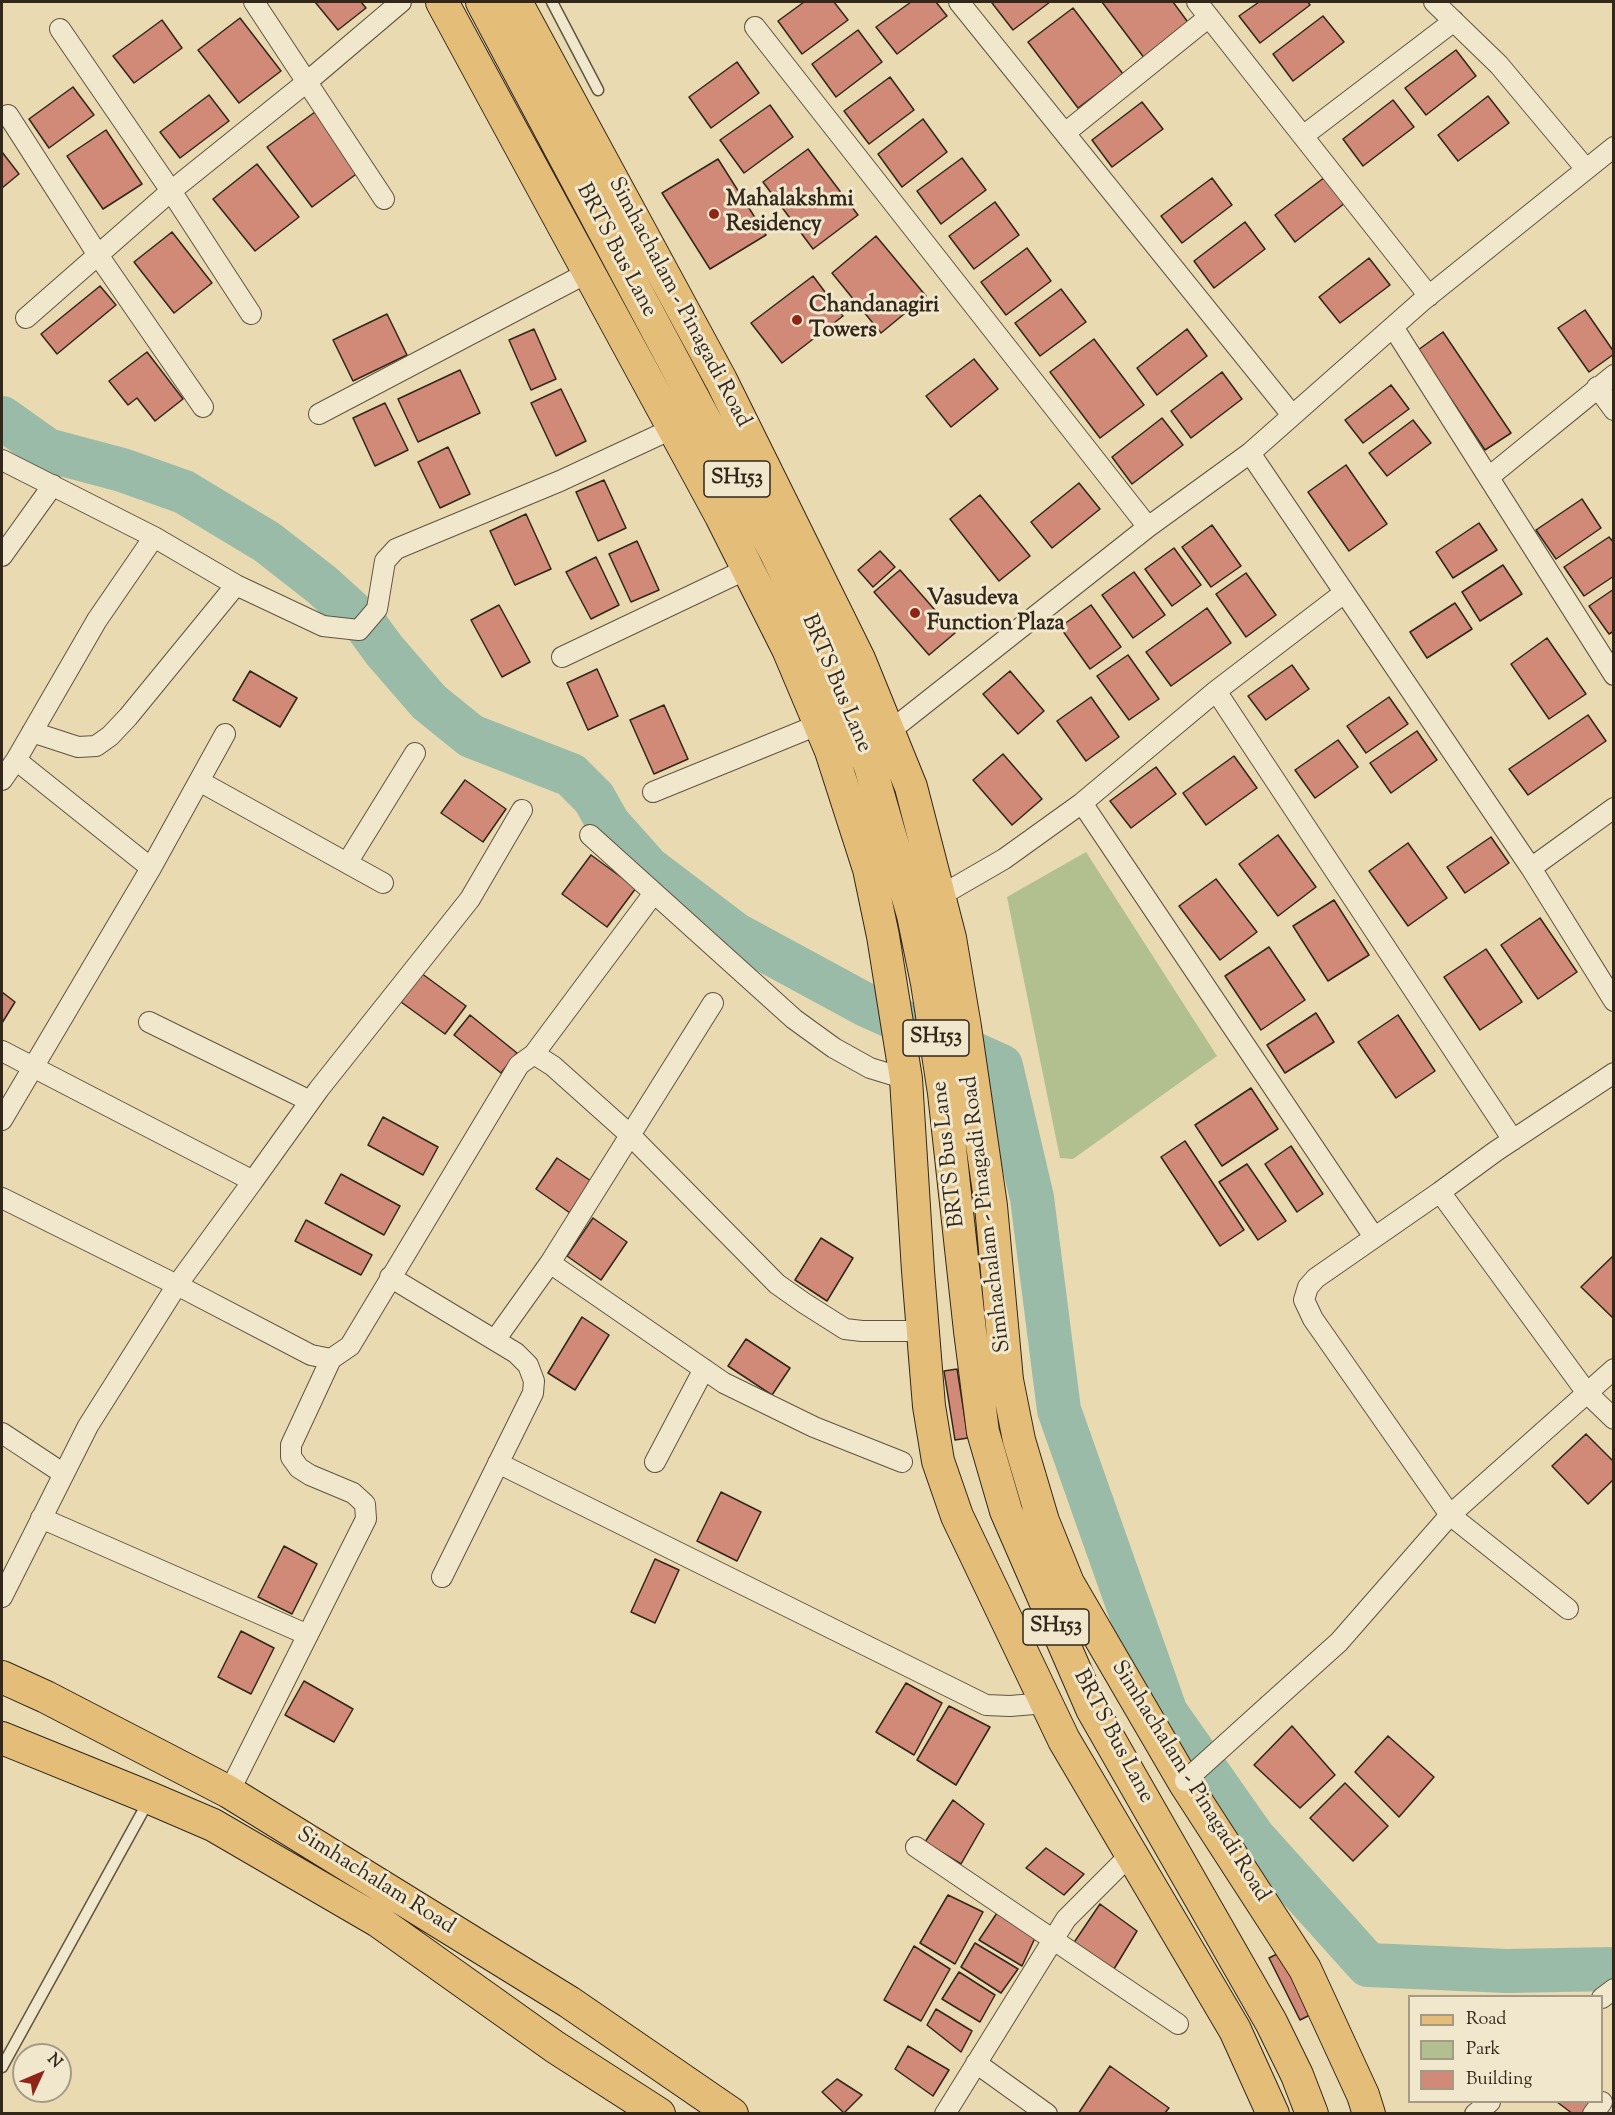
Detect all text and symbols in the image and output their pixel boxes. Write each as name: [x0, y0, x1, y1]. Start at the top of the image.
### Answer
street label: Simhachalam - Pinagadi Road: [601, 174, 755, 432]
street label: BRTS Bus Lane: [569, 180, 661, 322]
place label: Mahalakshmi Residency: [726, 188, 854, 240]
marker: Mahalakshmi Residency: [707, 207, 721, 221]
place label: Chandanagiri Towers: [809, 294, 939, 346]
marker: Chandanagiri Towers: [790, 313, 804, 327]
road number: SH153: [704, 461, 770, 497]
place label: Vasudeva Function Plaza: [927, 587, 1065, 638]
marker: Vasudeva Function Plaza: [908, 606, 922, 620]
street label: BRTS Bus Lane: [794, 611, 876, 757]
road number: SH153: [903, 1020, 969, 1056]
street label: Simhachalam - Pinagadi Road: [958, 1074, 1018, 1354]
street label: BRTS Bus Lane: [928, 1079, 972, 1229]
road number: SH153: [1023, 1609, 1089, 1645]
street label: Simhachalam - Pinagadi Road: [1104, 1657, 1274, 1907]
street label: BRTS Bus Lane: [1066, 1666, 1158, 1808]
street label: Simhachalam Road: [291, 1823, 459, 1941]
legend: [1408, 1995, 1603, 2103]
text: Road: [1466, 2007, 1506, 2033]
text: Park: [1466, 2037, 1500, 2063]
north arrow: [12, 2043, 72, 2103]
text: N: [41, 2049, 67, 2074]
text: Building: [1466, 2067, 1532, 2093]

